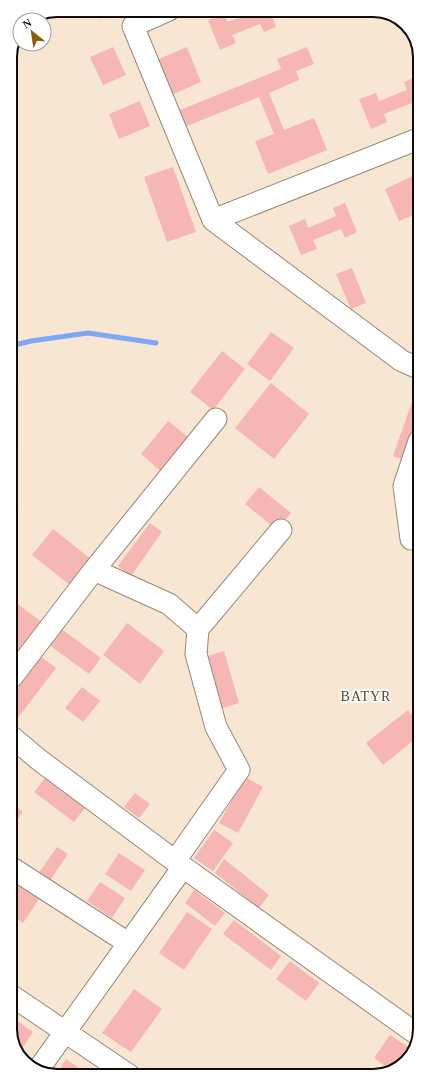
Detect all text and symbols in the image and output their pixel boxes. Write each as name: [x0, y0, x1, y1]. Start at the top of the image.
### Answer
north arrow: [12, 12, 52, 52]
text: N: [21, 16, 33, 31]
district label: BATYR: [341, 689, 391, 704]

